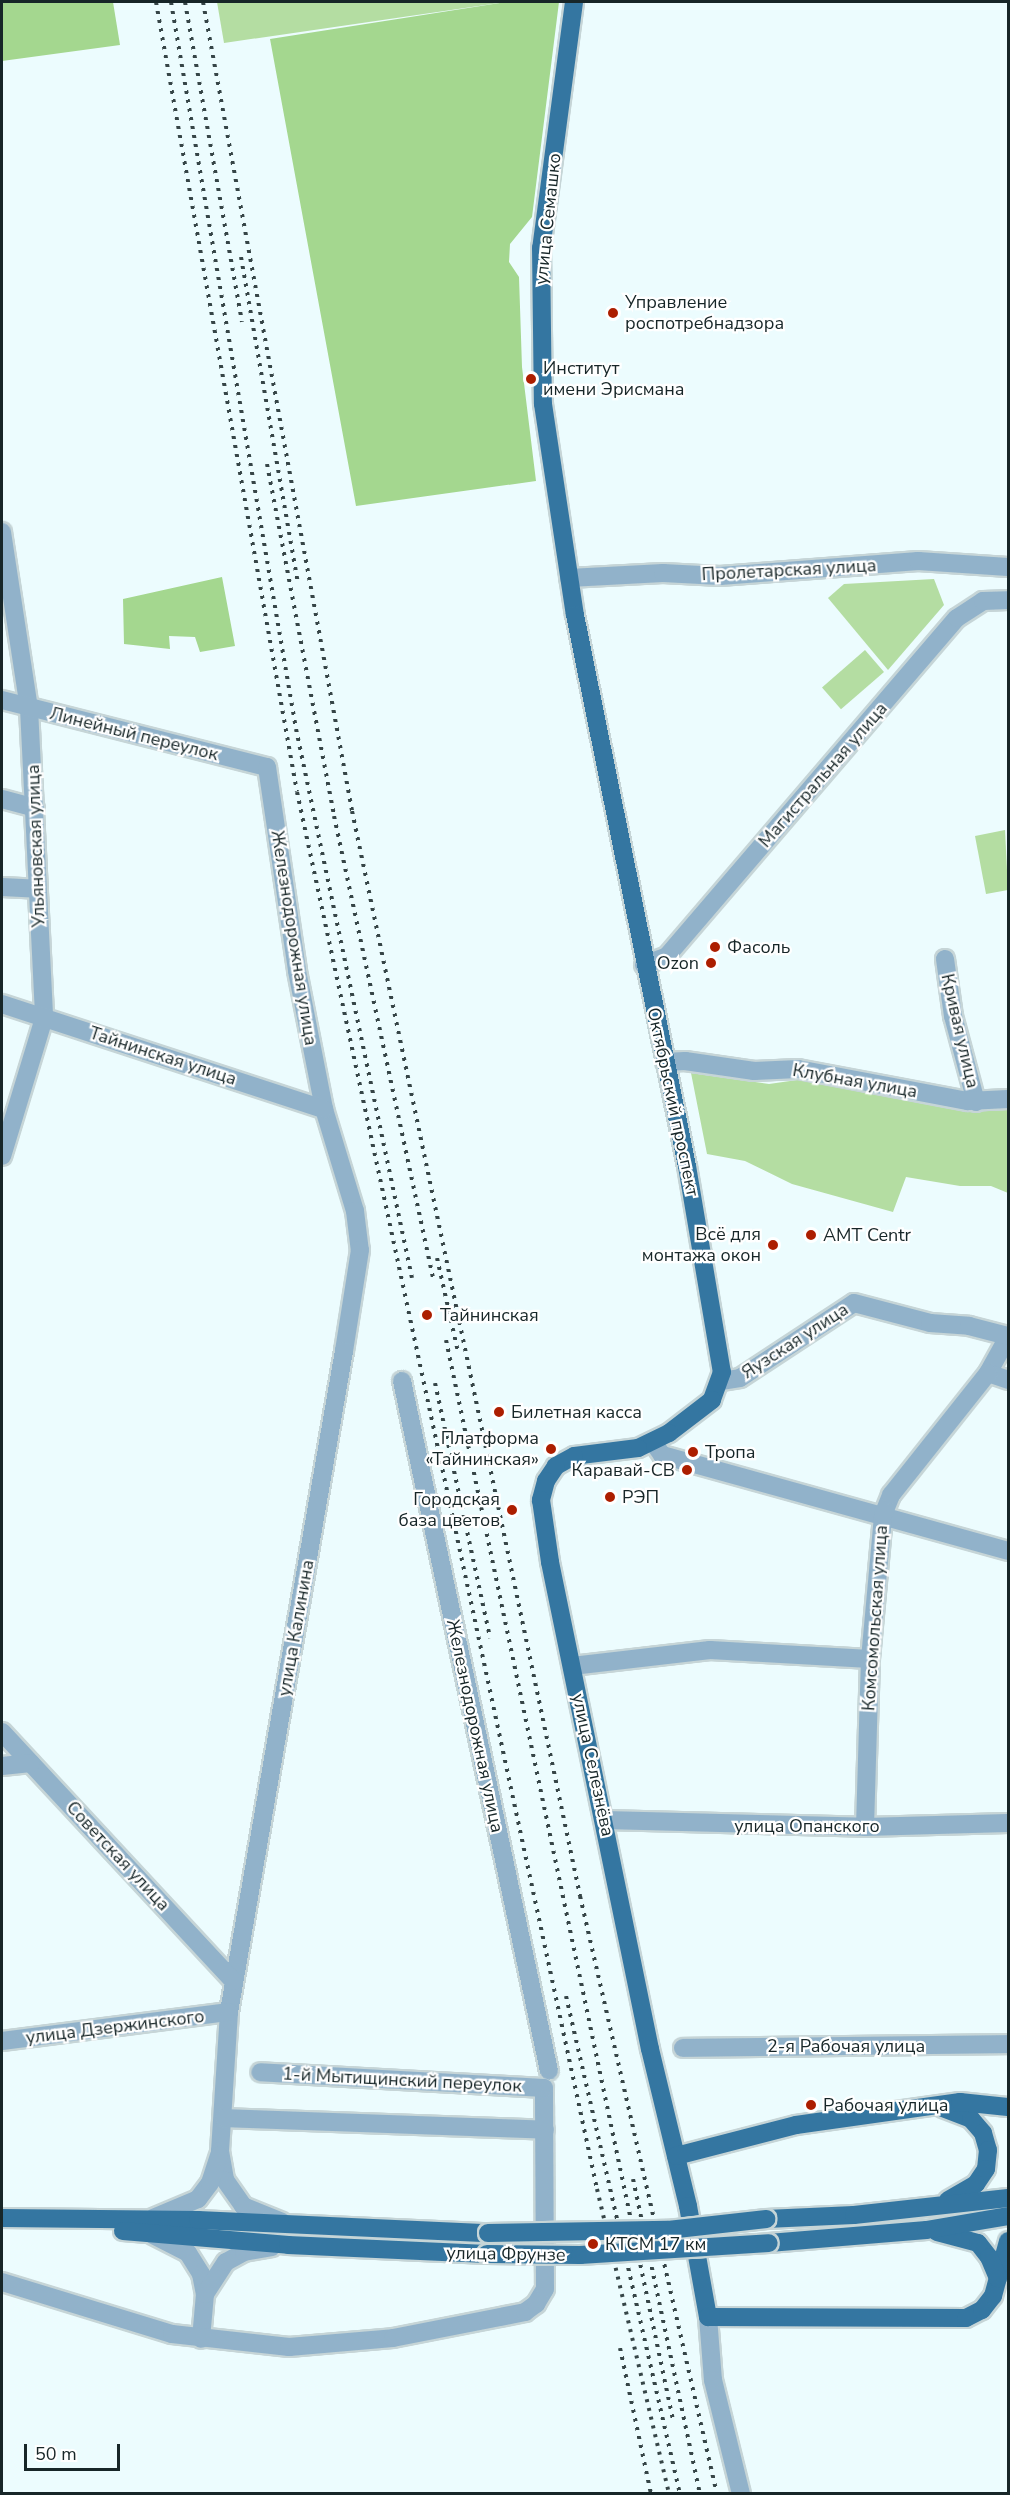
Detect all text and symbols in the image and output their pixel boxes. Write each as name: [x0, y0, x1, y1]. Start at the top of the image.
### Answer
street label: улица Семашко: [530, 152, 566, 286]
place label: Управление роспотребнадзора: [625, 292, 784, 334]
marker: Управление роспотребнадзора: [606, 306, 620, 320]
place label: Институт имени Эрисмана: [543, 358, 684, 400]
marker: Институт имени Эрисмана: [524, 372, 538, 386]
street label: Пролетарская улица: [701, 555, 877, 585]
street label: Магистральная улица: [754, 698, 892, 852]
street label: Линейный переулок: [47, 703, 221, 765]
street label: Ульяновская улица: [22, 764, 50, 928]
street label: Железнодорожная улица: [266, 829, 322, 1047]
place label: Фасоль: [727, 936, 790, 958]
marker: Фасоль: [708, 940, 722, 954]
place label: Ozon: [657, 952, 699, 974]
marker: Ozon: [704, 956, 718, 970]
street label: Кривая улица: [936, 972, 984, 1090]
street label: Октябрьский проспект: [642, 1005, 704, 1199]
street label: Тайнинская улица: [87, 1022, 239, 1090]
street label: Клубная улица: [791, 1059, 919, 1103]
place label: Всё для монтажа окон: [642, 1224, 761, 1266]
place label: AMT Centr: [823, 1224, 911, 1246]
marker: AMT Centr: [804, 1228, 818, 1242]
marker: Всё для монтажа окон: [766, 1238, 780, 1252]
street label: Яузская улица: [738, 1299, 852, 1383]
place label: Тайнинская: [440, 1304, 539, 1326]
marker: Тайнинская: [418, 1306, 436, 1324]
place label: Билетная касса: [511, 1401, 642, 1423]
marker: Билетная касса: [492, 1405, 506, 1419]
place label: Платформа «Тайнинская»: [425, 1428, 539, 1470]
place label: Тропа: [705, 1441, 756, 1463]
marker: Платформа «Тайнинская»: [544, 1442, 558, 1456]
marker: Тропа: [686, 1445, 700, 1459]
place label: Каравай-СВ: [571, 1459, 675, 1481]
marker: Каравай-СВ: [680, 1463, 694, 1477]
place label: РЭП: [622, 1486, 659, 1508]
place label: Городская база цветов: [398, 1489, 500, 1532]
marker: РЭП: [603, 1490, 617, 1504]
marker: Городская база цветов: [505, 1503, 519, 1517]
street label: Комсомольская улица: [858, 1524, 892, 1712]
street label: улица Калинина: [273, 1558, 319, 1698]
street label: Железнодорожная улица: [442, 1617, 508, 1835]
street label: улица Селезнёва: [567, 1692, 619, 1838]
street label: Советская улица: [62, 1797, 174, 1915]
street label: улица Опанского: [734, 1815, 880, 1837]
street label: улица Дзержинского: [25, 2005, 205, 2049]
street label: 2-я Рабочая улица: [767, 2035, 925, 2057]
street label: 1-й Мытищинский переулок: [282, 2063, 522, 2097]
place label: Рабочая улица: [823, 2094, 948, 2116]
marker: Рабочая улица: [804, 2098, 818, 2112]
place label: КТСМ 17 км: [605, 2233, 706, 2255]
marker: КТСМ 17 км: [586, 2237, 600, 2251]
street label: улица Фрунзе: [446, 2242, 566, 2266]
scale bar: [27, 2432, 123, 2470]
text: 50 m: [35, 2442, 77, 2466]

